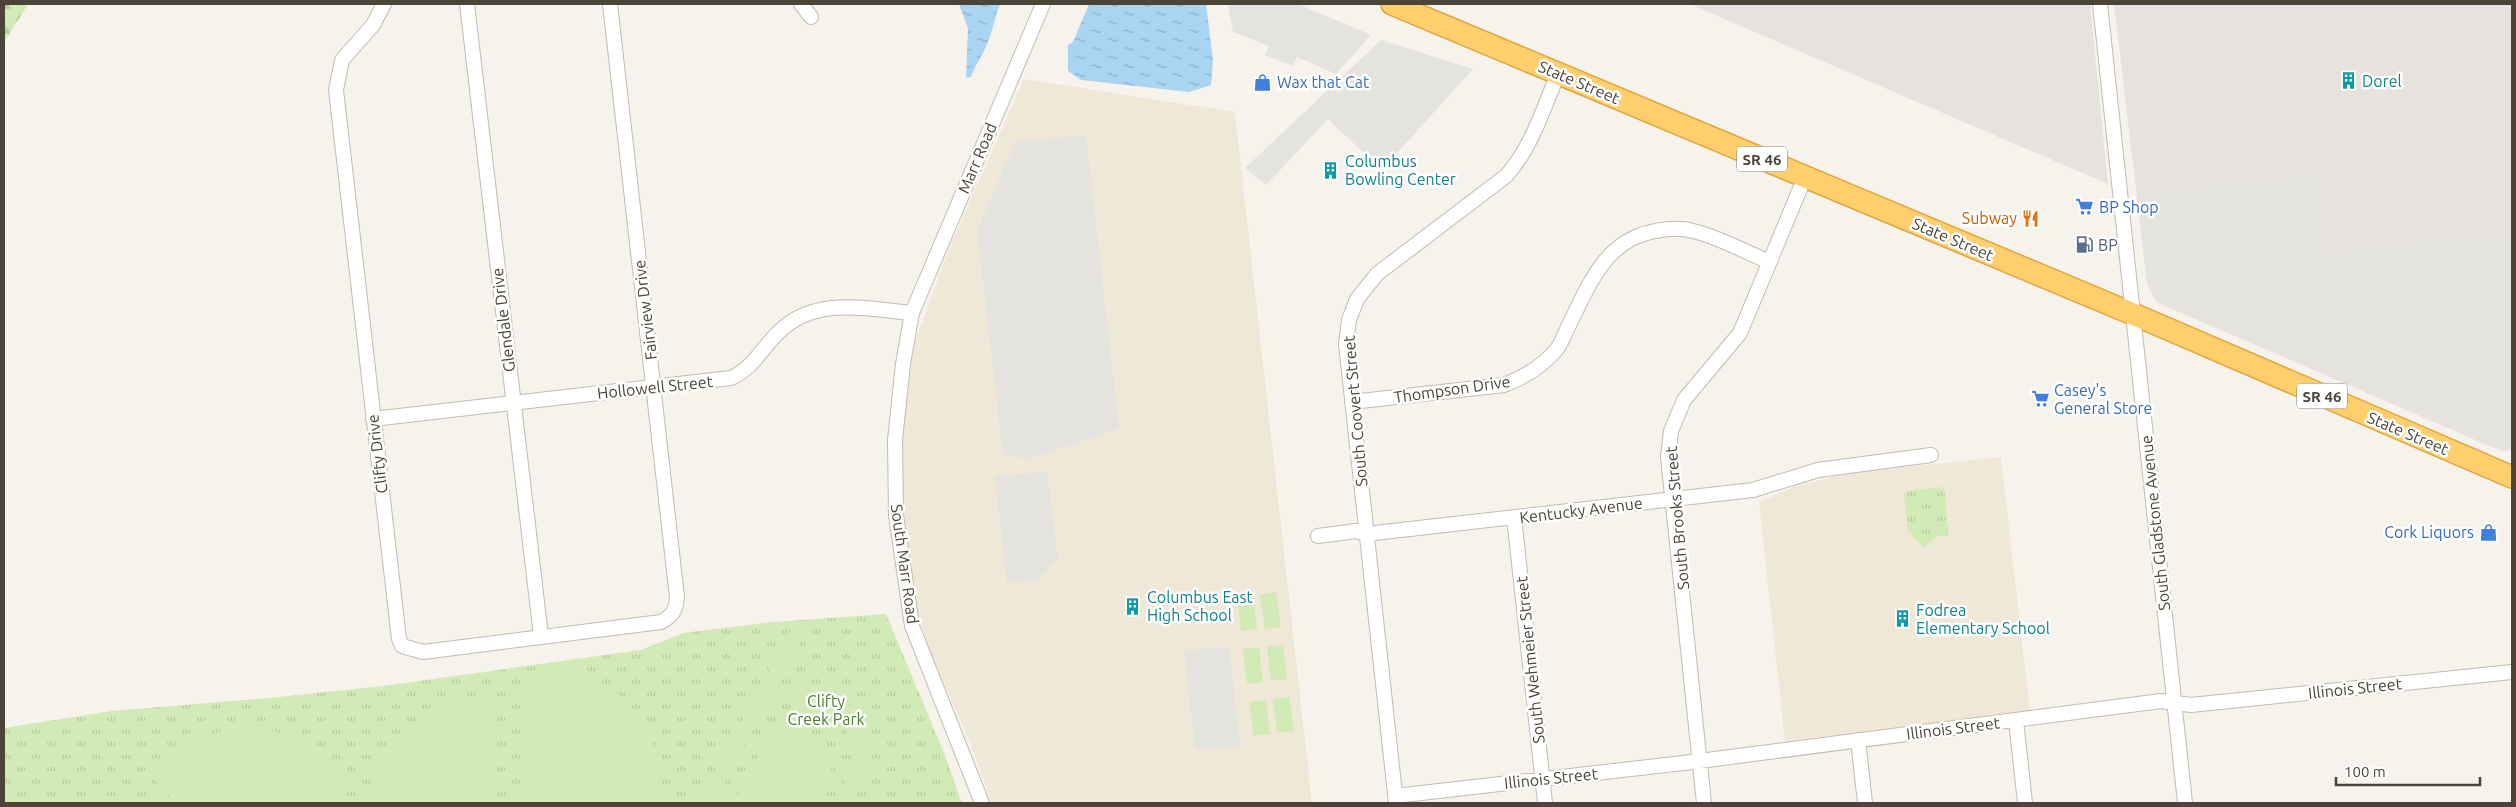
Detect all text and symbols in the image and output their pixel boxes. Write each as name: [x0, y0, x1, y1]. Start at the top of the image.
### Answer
street label: State Street: [1536, 57, 1623, 107]
building icon: Dorel: [2338, 71, 2358, 91]
shop icon: Wax that Cat: [1253, 72, 1273, 92]
place label: Dorel: [2362, 72, 2402, 90]
place label: Wax that Cat: [1277, 73, 1370, 91]
street label: Marr Road: [954, 120, 1000, 196]
road number: SR 46: [1737, 146, 1787, 172]
place label: Columbus Bowling Center: [1345, 152, 1456, 188]
building icon: Columbus Bowling Center: [1321, 160, 1341, 180]
supermarket icon: BP Shop: [2075, 197, 2095, 217]
place label: BP Shop: [2099, 198, 2159, 216]
restaurant icon: Subway: [2021, 208, 2041, 228]
place label: Subway: [1962, 209, 2017, 227]
street label: State Street: [1910, 214, 1997, 264]
fuel station icon: BP: [2074, 235, 2094, 255]
place label: BP: [2098, 236, 2118, 254]
street label: Fairview Drive: [630, 259, 660, 361]
street label: Glendale Drive: [488, 267, 518, 373]
street label: South Coovert Street: [1339, 334, 1371, 487]
street label: Hollowell Street: [596, 372, 714, 402]
street label: Thompson Drive: [1393, 372, 1511, 406]
place label: Casey's General Store: [2054, 381, 2152, 417]
road number: SR 46: [2297, 384, 2347, 408]
supermarket icon: Casey's General Store: [2030, 389, 2050, 409]
street label: State Street: [2365, 408, 2452, 458]
street label: Clifty Drive: [363, 413, 391, 495]
street label: South Gladstone Avenue: [2137, 434, 2173, 612]
street label: South Brooks Street: [1662, 445, 1692, 591]
street label: Kentucky Avenue: [1518, 494, 1644, 526]
street label: South Marr Road: [888, 503, 922, 625]
shop icon: Cork Liquors: [2478, 522, 2498, 542]
place label: Cork Liquors: [2384, 523, 2474, 541]
street label: South Wehmeier Street: [1512, 575, 1548, 745]
place label: Columbus East High School: [1147, 588, 1254, 624]
building icon: Columbus East High School: [1123, 596, 1143, 616]
place label: Fodrea Elementary School: [1916, 601, 2050, 637]
building icon: Fodrea Elementary School: [1892, 609, 1912, 629]
street label: Illinois Street: [2307, 674, 2403, 702]
park label: Clifty Creek Park: [787, 692, 865, 728]
street label: Illinois Street: [1905, 713, 2001, 743]
scale bar: [2336, 754, 2480, 786]
text: 100 m: [2344, 763, 2386, 780]
street label: Illinois Street: [1503, 764, 1599, 792]

